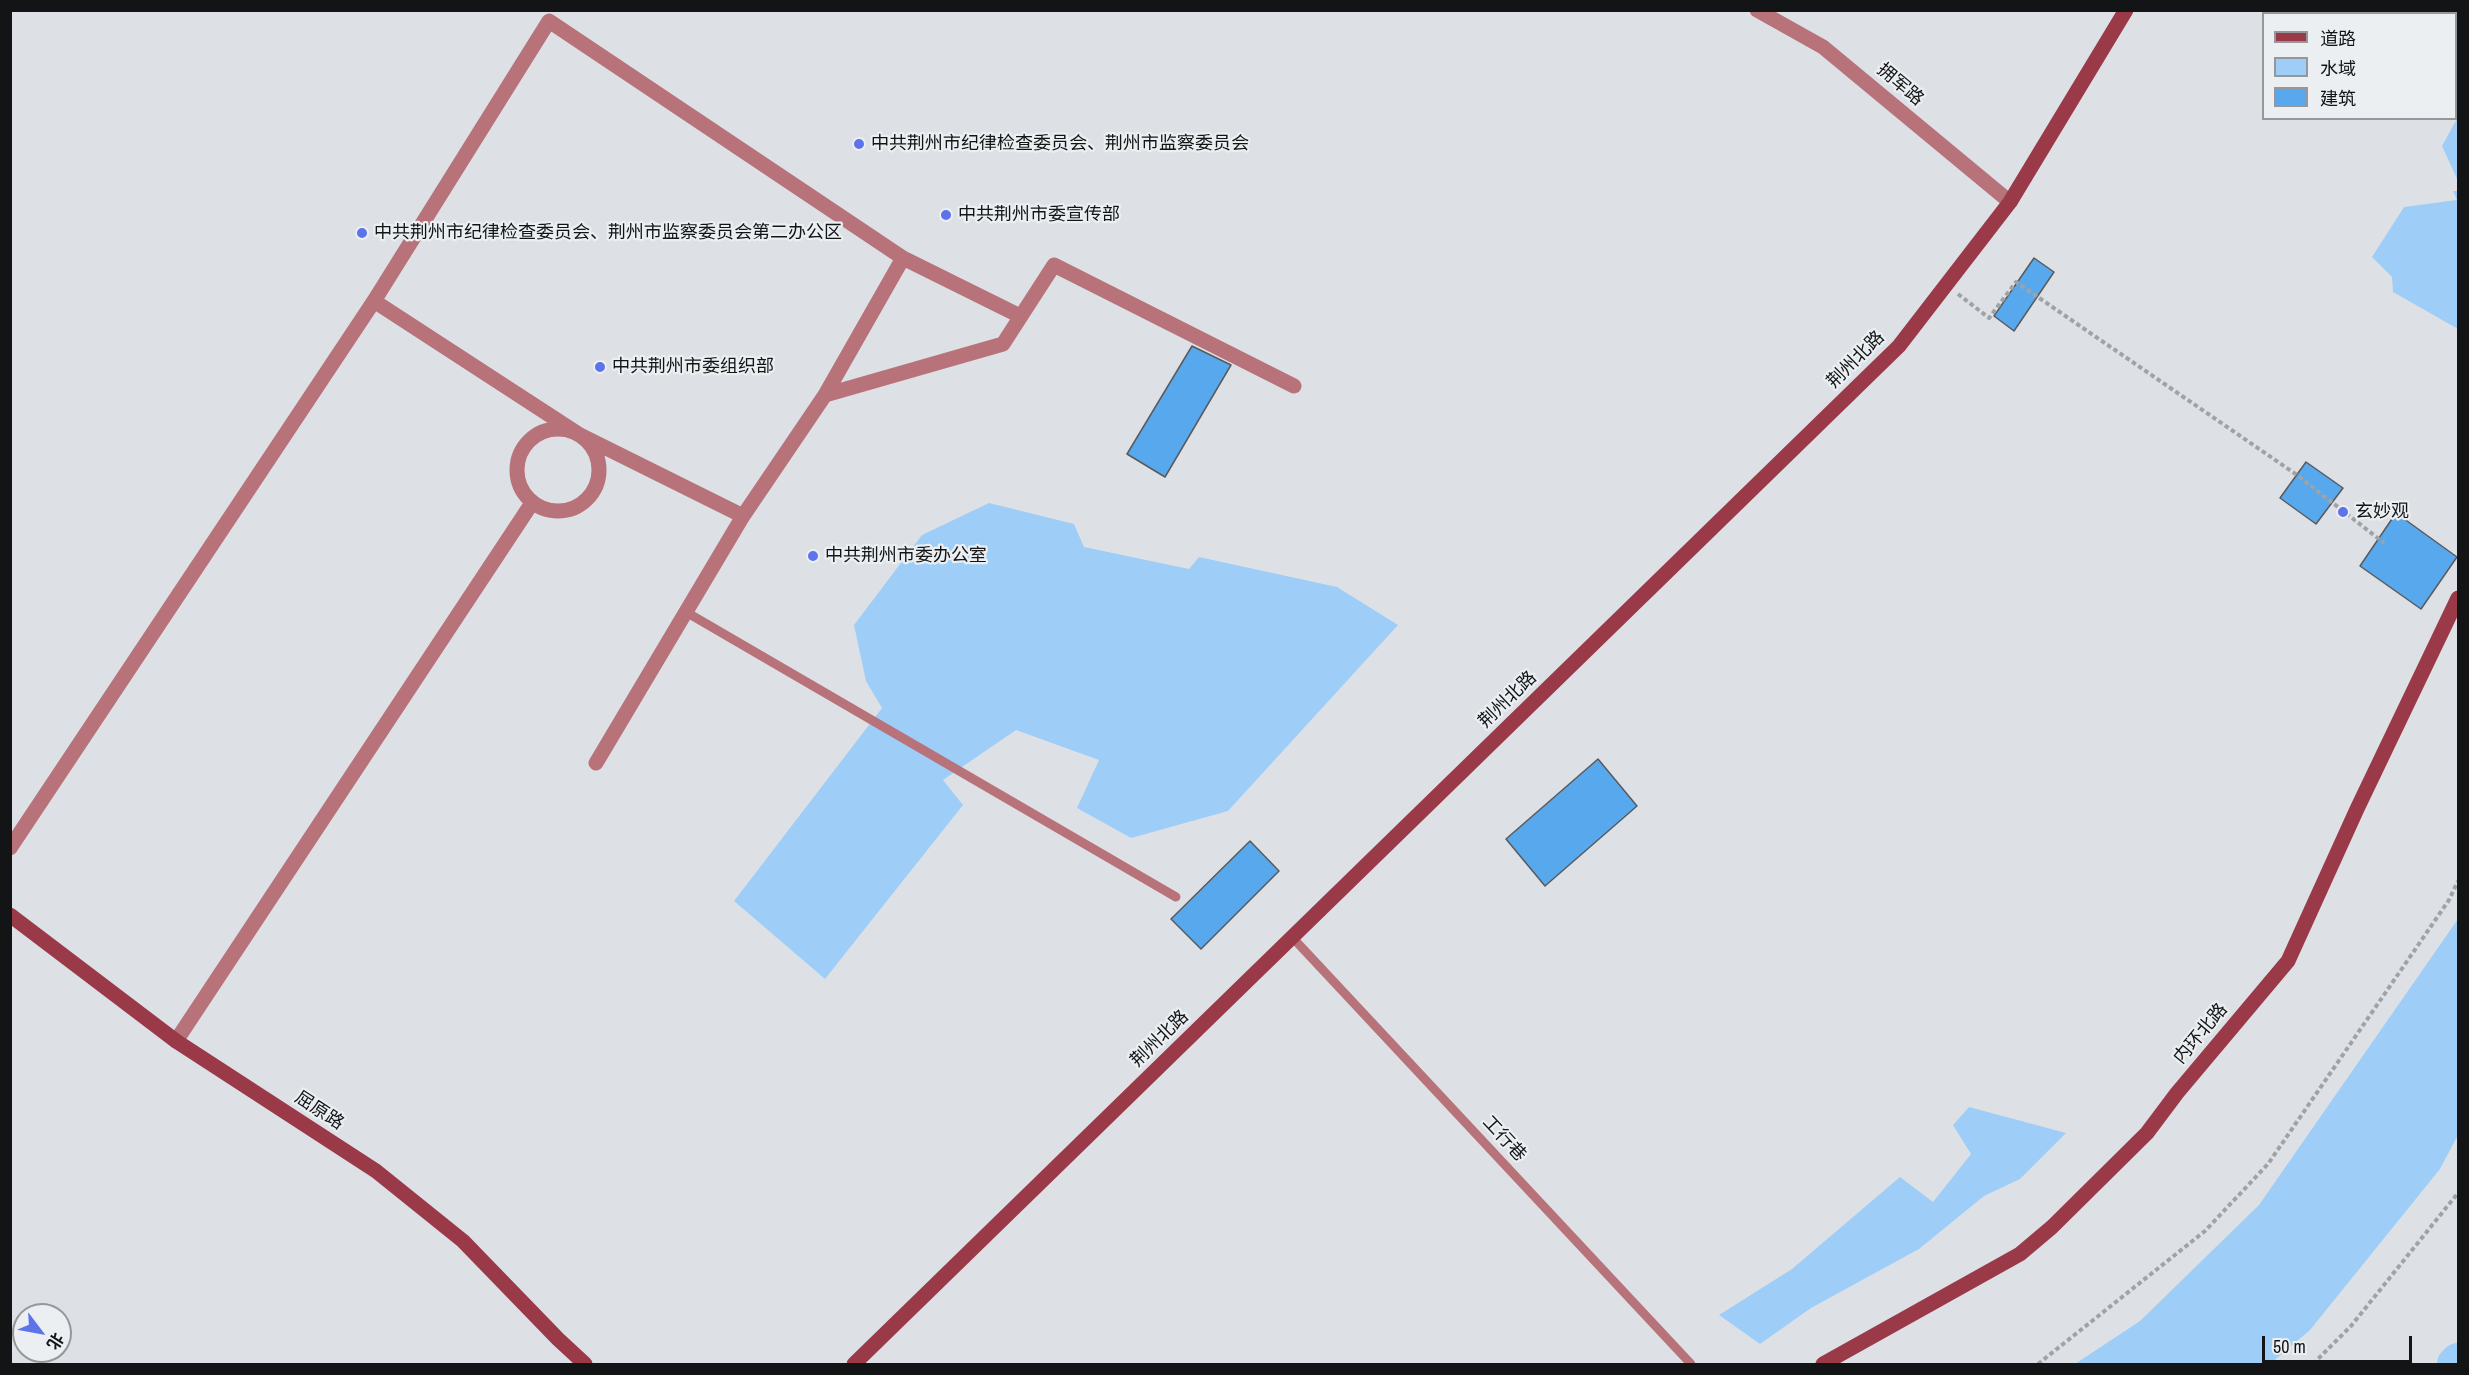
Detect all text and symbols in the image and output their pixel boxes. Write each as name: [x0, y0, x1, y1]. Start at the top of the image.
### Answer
legend: [2262, 12, 2457, 120]
text: 道路: [2320, 26, 2356, 51]
text: 水域: [2320, 56, 2356, 81]
street label: 拥军路: [1872, 59, 1928, 111]
text: 建筑: [2320, 86, 2356, 111]
place label: 中共荆州市纪律检查委员会、荆州市监察委员会: [871, 133, 1249, 155]
marker: 中共荆州市纪律检查委员会、荆州市监察委员会: [852, 137, 866, 151]
place label: 中共荆州市委宣传部: [958, 204, 1120, 226]
marker: 中共荆州市委宣传部: [939, 208, 953, 222]
place label: 中共荆州市纪律检查委员会、荆州市监察委员会第二办公区: [374, 222, 842, 244]
marker: 中共荆州市纪律检查委员会、荆州市监察委员会第二办公区: [355, 226, 369, 240]
street label: 荆州北路: [1823, 327, 1889, 393]
place label: 中共荆州市委组织部: [612, 356, 774, 378]
marker: 中共荆州市委组织部: [593, 360, 607, 374]
place label: 玄妙观: [2355, 501, 2409, 523]
marker: 玄妙观: [2336, 505, 2350, 519]
place label: 中共荆州市委办公室: [825, 545, 987, 567]
marker: 中共荆州市委办公室: [806, 549, 820, 563]
street label: 荆州北路: [1475, 667, 1541, 733]
street label: 内环北路: [2170, 999, 2232, 1069]
street label: 荆州北路: [1127, 1006, 1193, 1072]
street label: 屈原路: [290, 1087, 348, 1135]
street label: 工行巷: [1478, 1112, 1530, 1166]
north arrow: [12, 1303, 72, 1363]
scale bar: [2265, 1324, 2415, 1362]
text: 北: [42, 1329, 69, 1354]
text: 50 m: [2273, 1334, 2306, 1359]

